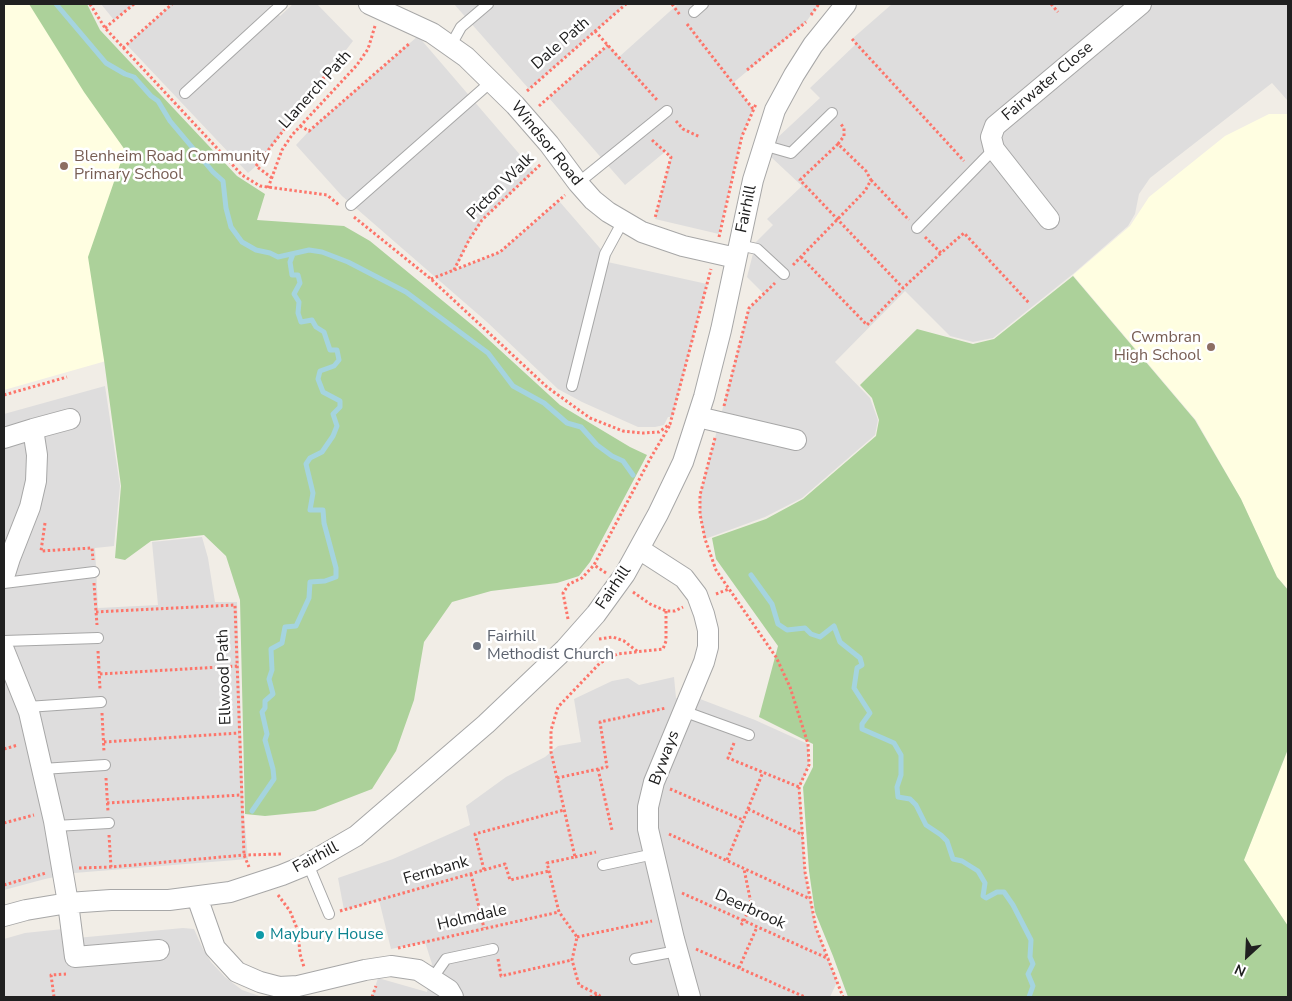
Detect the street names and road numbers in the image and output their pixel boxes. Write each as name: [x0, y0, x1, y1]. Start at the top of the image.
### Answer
street label: Dale Path: [528, 14, 594, 74]
street label: Fairwater Close: [999, 38, 1097, 126]
street label: Llanerch Path: [276, 47, 356, 133]
street label: Windsor Road: [506, 98, 586, 190]
street label: Picton Walk: [464, 150, 538, 224]
street label: Fairhill: [733, 183, 761, 235]
street label: Fairhill: [592, 562, 636, 614]
street label: Ellwood Path: [214, 629, 236, 725]
street label: Byways: [646, 728, 684, 788]
street label: Fairhill: [290, 838, 342, 878]
street label: Fernbank: [401, 853, 471, 889]
street label: Deerbrook: [712, 886, 788, 934]
street label: Holmdale: [436, 901, 508, 935]

